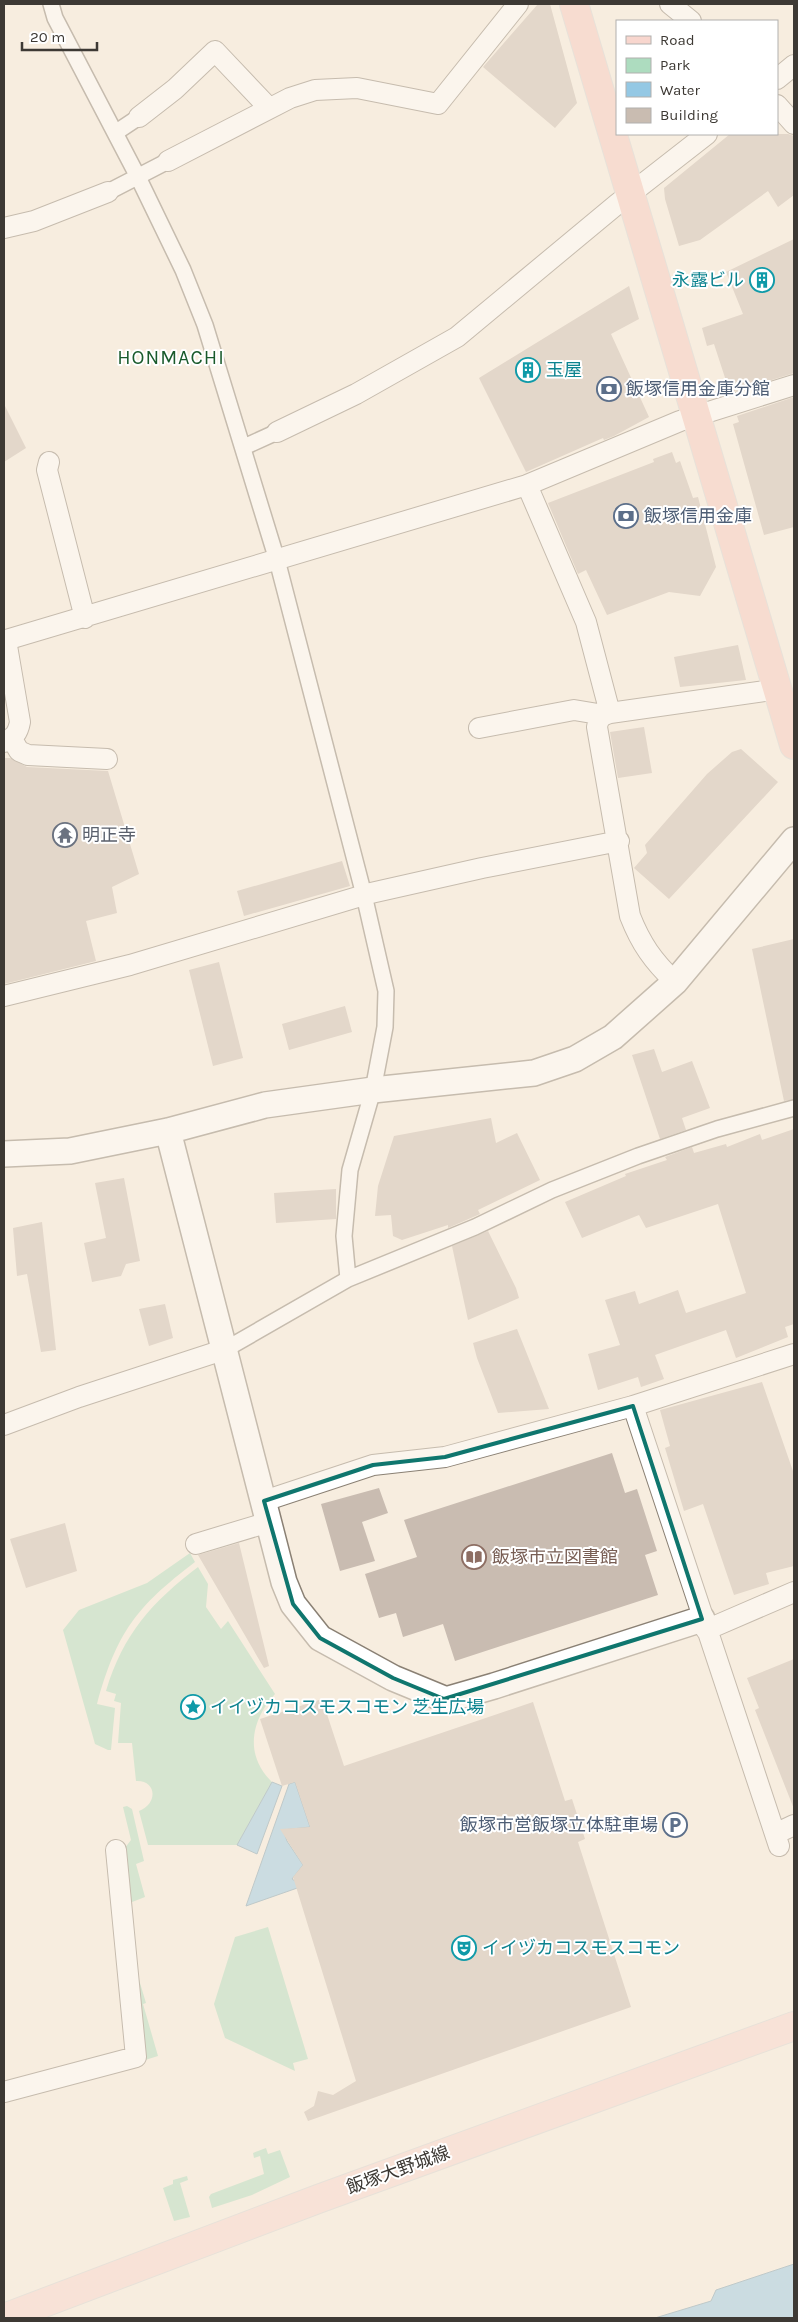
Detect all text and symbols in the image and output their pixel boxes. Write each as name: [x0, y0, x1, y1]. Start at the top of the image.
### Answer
scale bar: [22, 20, 98, 52]
legend: [616, 20, 778, 135]
text: 20 m: [30, 28, 65, 46]
text: Road: [660, 31, 695, 49]
text: Park: [660, 56, 690, 74]
text: Water: [660, 81, 701, 99]
text: Building: [660, 106, 718, 124]
building icon: 永露ビル: [749, 267, 775, 293]
place label: 永露ビル: [672, 269, 744, 291]
district label: HONMACHI: [117, 346, 225, 369]
building icon: 玉屋: [515, 357, 541, 383]
place label: 玉屋: [546, 359, 582, 381]
bank icon: 飯塚信用金庫分館: [596, 376, 622, 402]
place label: 飯塚信用金庫分館: [626, 378, 770, 400]
bank icon: 飯塚信用金庫: [613, 503, 639, 529]
place label: 飯塚信用金庫: [644, 505, 752, 527]
temple icon: 明正寺: [52, 822, 78, 848]
place label: 明正寺: [82, 824, 136, 846]
library icon: 飯塚市立図書館: [461, 1544, 487, 1570]
place label: 飯塚市立図書館: [492, 1546, 618, 1568]
place icon: イイヅカコスモスコモン 芝生広場: [180, 1694, 206, 1720]
place label: イイヅカコスモスコモン 芝生広場: [210, 1696, 484, 1718]
parking icon: 飯塚市営飯塚立体駐車場: [662, 1812, 688, 1838]
place label: 飯塚市営飯塚立体駐車場: [460, 1814, 658, 1836]
theatre icon: イイヅカコスモスコモン: [451, 1935, 477, 1961]
place label: イイヅカコスモスコモン: [482, 1937, 680, 1959]
street label: 飯塚大野城線: [343, 2141, 453, 2199]

